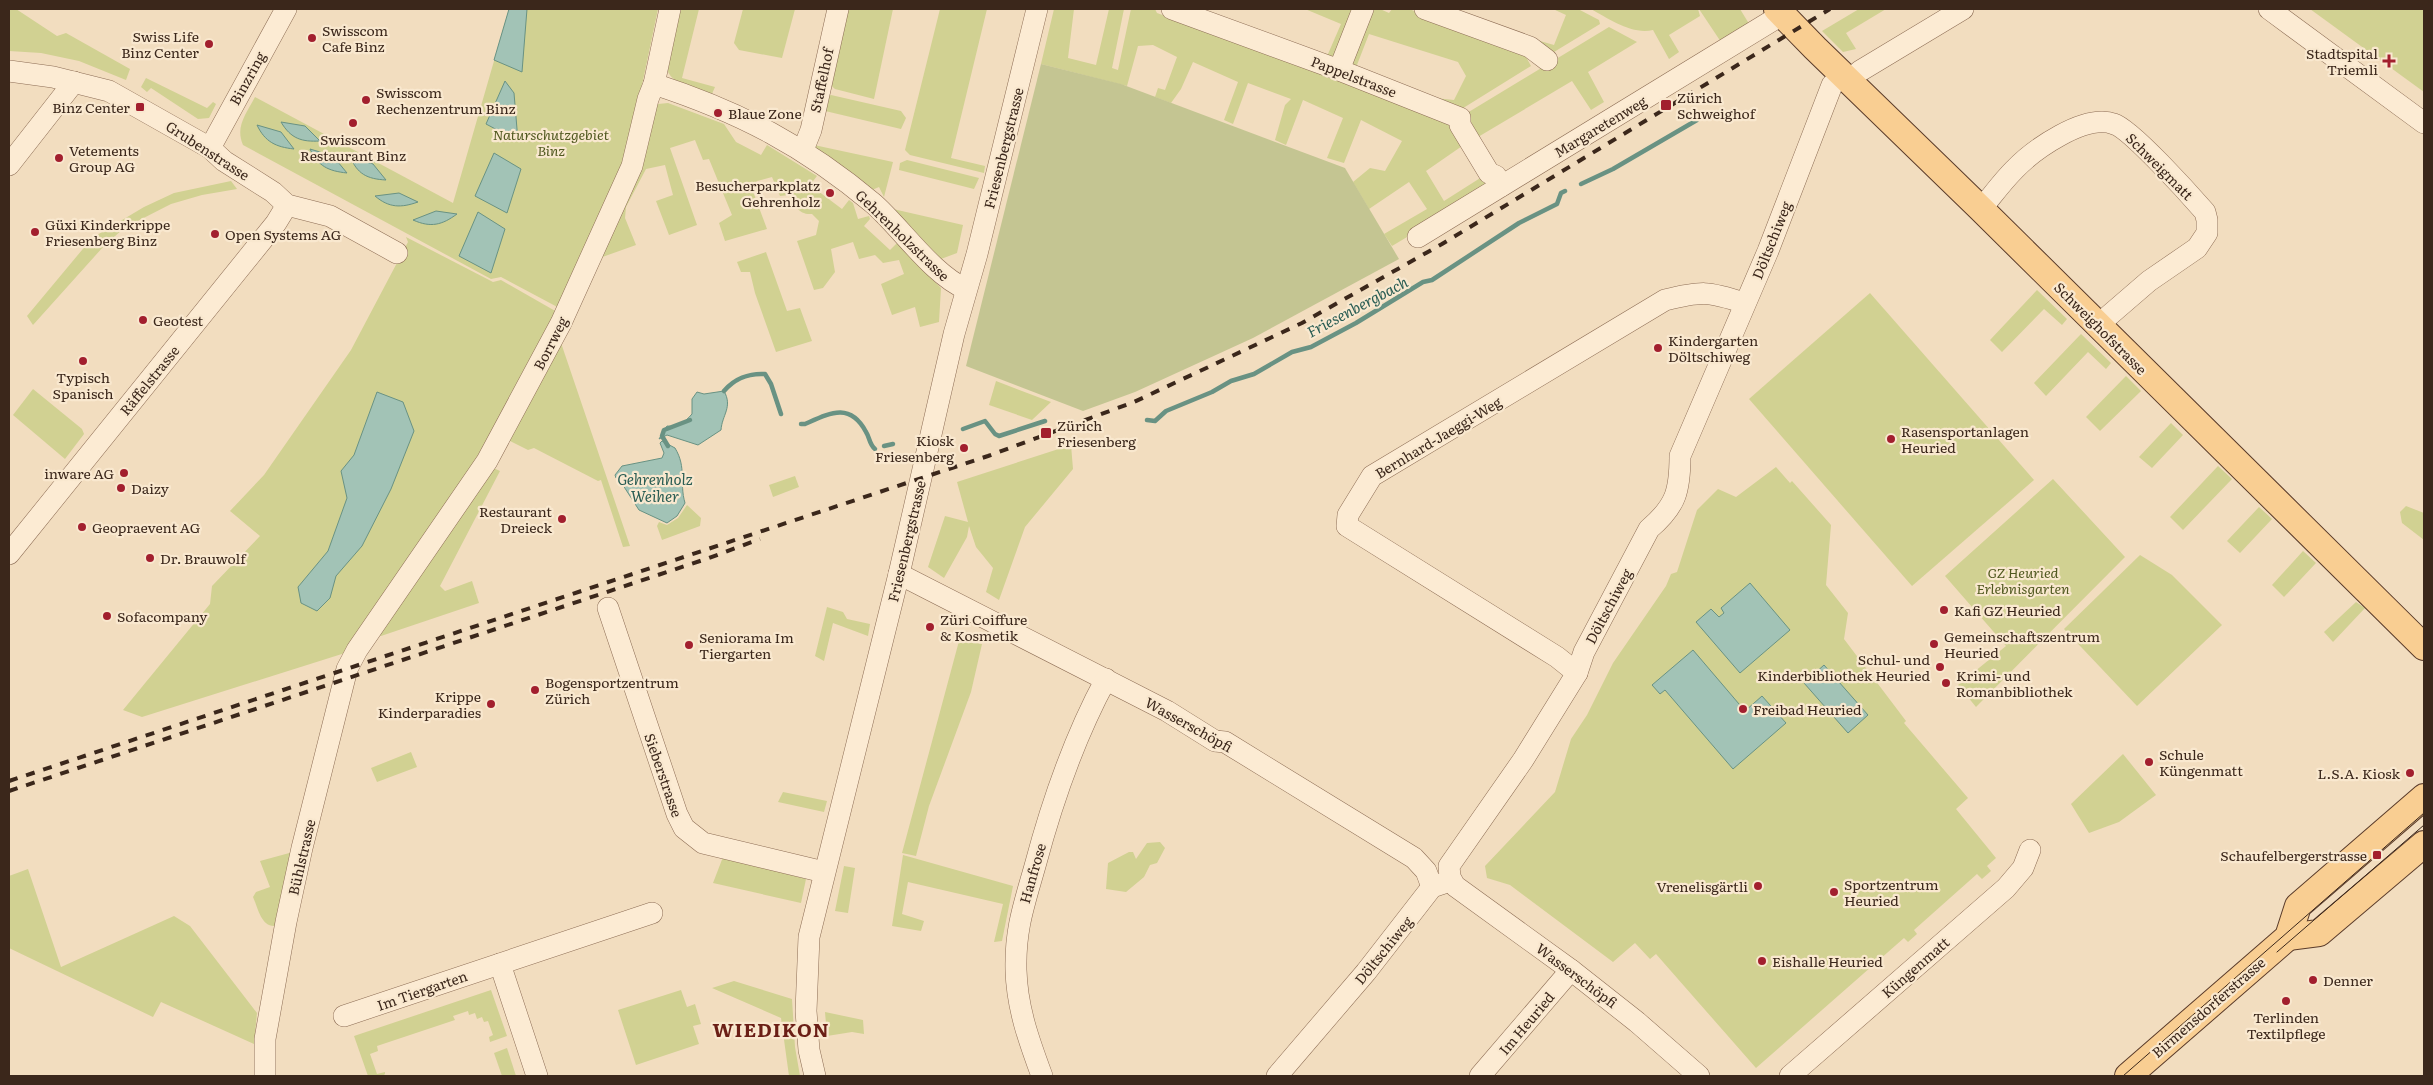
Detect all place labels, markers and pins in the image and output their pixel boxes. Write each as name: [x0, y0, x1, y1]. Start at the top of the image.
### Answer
place label: Swisscom Cafe Binz: [322, 20, 389, 56]
place label: Swiss Life Binz Center: [121, 26, 199, 62]
marker: Swisscom Cafe Binz: [306, 32, 318, 44]
marker: Swiss Life Binz Center: [203, 38, 215, 50]
place label: Stadtspital Triemli: [2306, 43, 2378, 79]
marker: Stadtspital Triemli: [2382, 54, 2396, 68]
place label: Swisscom Rechenzentrum Binz: [376, 82, 516, 118]
place label: Zürich Schweighof: [1677, 87, 1757, 123]
marker: Swisscom Rechenzentrum Binz: [360, 94, 372, 106]
place label: Binz Center: [52, 97, 130, 117]
marker: Zürich Schweighof: [1659, 98, 1673, 112]
marker: Binz Center: [134, 101, 146, 113]
place label: Blaue Zone: [728, 103, 802, 123]
marker: Blaue Zone: [712, 107, 724, 119]
marker: Swisscom Restaurant Binz: [347, 117, 359, 129]
place label: Swisscom Restaurant Binz: [300, 129, 406, 165]
place label: Vetements Group AG: [69, 140, 139, 176]
marker: Vetements Group AG: [53, 152, 65, 164]
place label: Besucherparkplatz Gehrenholz: [695, 175, 820, 211]
marker: Besucherparkplatz Gehrenholz: [824, 187, 836, 199]
place label: Güxi Kinderkrippe Friesenberg Binz: [45, 214, 170, 250]
place label: Open Systems AG: [225, 224, 342, 244]
marker: Güxi Kinderkrippe Friesenberg Binz: [29, 226, 41, 238]
marker: Open Systems AG: [209, 228, 221, 240]
place label: Geotest: [153, 310, 204, 330]
marker: Geotest: [137, 314, 149, 326]
place label: Kindergarten Döltschiweg: [1668, 330, 1758, 366]
marker: Kindergarten Döltschiweg: [1652, 342, 1664, 354]
marker: Typisch Spanisch: [77, 355, 89, 367]
place label: Typisch Spanisch: [53, 367, 113, 403]
place label: Zürich Friesenberg: [1057, 415, 1136, 451]
place label: Rasensportanlagen Heuried: [1901, 421, 2029, 457]
marker: Zürich Friesenberg: [1039, 426, 1053, 440]
place label: Kiosk Friesenberg: [875, 430, 954, 466]
marker: Rasensportanlagen Heuried: [1885, 433, 1897, 445]
marker: Kiosk Friesenberg: [958, 442, 970, 454]
place label: inware AG: [44, 463, 114, 483]
marker: inware AG: [118, 467, 130, 479]
place label: Daizy: [131, 478, 170, 498]
marker: Daizy: [115, 482, 127, 494]
place label: Restaurant Dreieck: [479, 501, 552, 537]
marker: Restaurant Dreieck: [556, 513, 568, 525]
place label: Geopraevent AG: [92, 517, 201, 537]
marker: Geopraevent AG: [76, 521, 88, 533]
place label: Dr. Brauwolf: [160, 548, 247, 568]
marker: Dr. Brauwolf: [144, 552, 156, 564]
place label: Kafi GZ Heuried: [1954, 600, 2061, 620]
marker: Kafi GZ Heuried: [1938, 604, 1950, 616]
place label: Sofacompany: [117, 606, 208, 626]
place label: Züri Coiffure & Kosmetik: [940, 609, 1027, 645]
marker: Sofacompany: [101, 610, 113, 622]
marker: Züri Coiffure & Kosmetik: [924, 621, 936, 633]
place label: Gemeinschaftszentrum Heuried: [1944, 626, 2100, 662]
place label: Seniorama Im Tiergarten: [699, 627, 794, 663]
marker: Gemeinschaftszentrum Heuried: [1928, 638, 1940, 650]
marker: Seniorama Im Tiergarten: [683, 639, 695, 651]
place label: Schul- und Kinderbibliothek Heuried: [1757, 649, 1930, 685]
marker: Schul- und Kinderbibliothek Heuried: [1934, 661, 1946, 673]
place label: Krimi- und Romanbibliothek: [1956, 665, 2073, 701]
place label: Bogensportzentrum Zürich: [545, 672, 679, 708]
marker: Krimi- und Romanbibliothek: [1940, 677, 1952, 689]
marker: Bogensportzentrum Zürich: [529, 684, 541, 696]
place label: Krippe Kinderparadies: [378, 686, 481, 722]
marker: Krippe Kinderparadies: [485, 698, 497, 710]
place label: Freibad Heuried: [1753, 699, 1862, 719]
marker: Freibad Heuried: [1737, 703, 1749, 715]
place label: Schule Küngenmatt: [2159, 744, 2243, 780]
marker: Schule Küngenmatt: [2143, 756, 2155, 768]
place label: L.S.A. Kiosk: [2318, 763, 2400, 783]
marker: L.S.A. Kiosk: [2404, 767, 2416, 779]
place label: Schaufelbergerstrasse: [2220, 845, 2367, 865]
marker: Schaufelbergerstrasse: [2371, 849, 2383, 861]
place label: Sportzentrum Heuried: [1844, 874, 1939, 910]
place label: Vrenelisgärtli: [1657, 876, 1748, 896]
marker: Vrenelisgärtli: [1752, 880, 1764, 892]
marker: Sportzentrum Heuried: [1828, 886, 1840, 898]
place label: Eishalle Heuried: [1772, 951, 1883, 971]
marker: Eishalle Heuried: [1756, 955, 1768, 967]
place label: Denner: [2323, 970, 2373, 990]
marker: Denner: [2307, 974, 2319, 986]
marker: Terlinden Textilpflege: [2280, 995, 2292, 1007]
place label: Terlinden Textilpflege: [2246, 1007, 2326, 1043]

